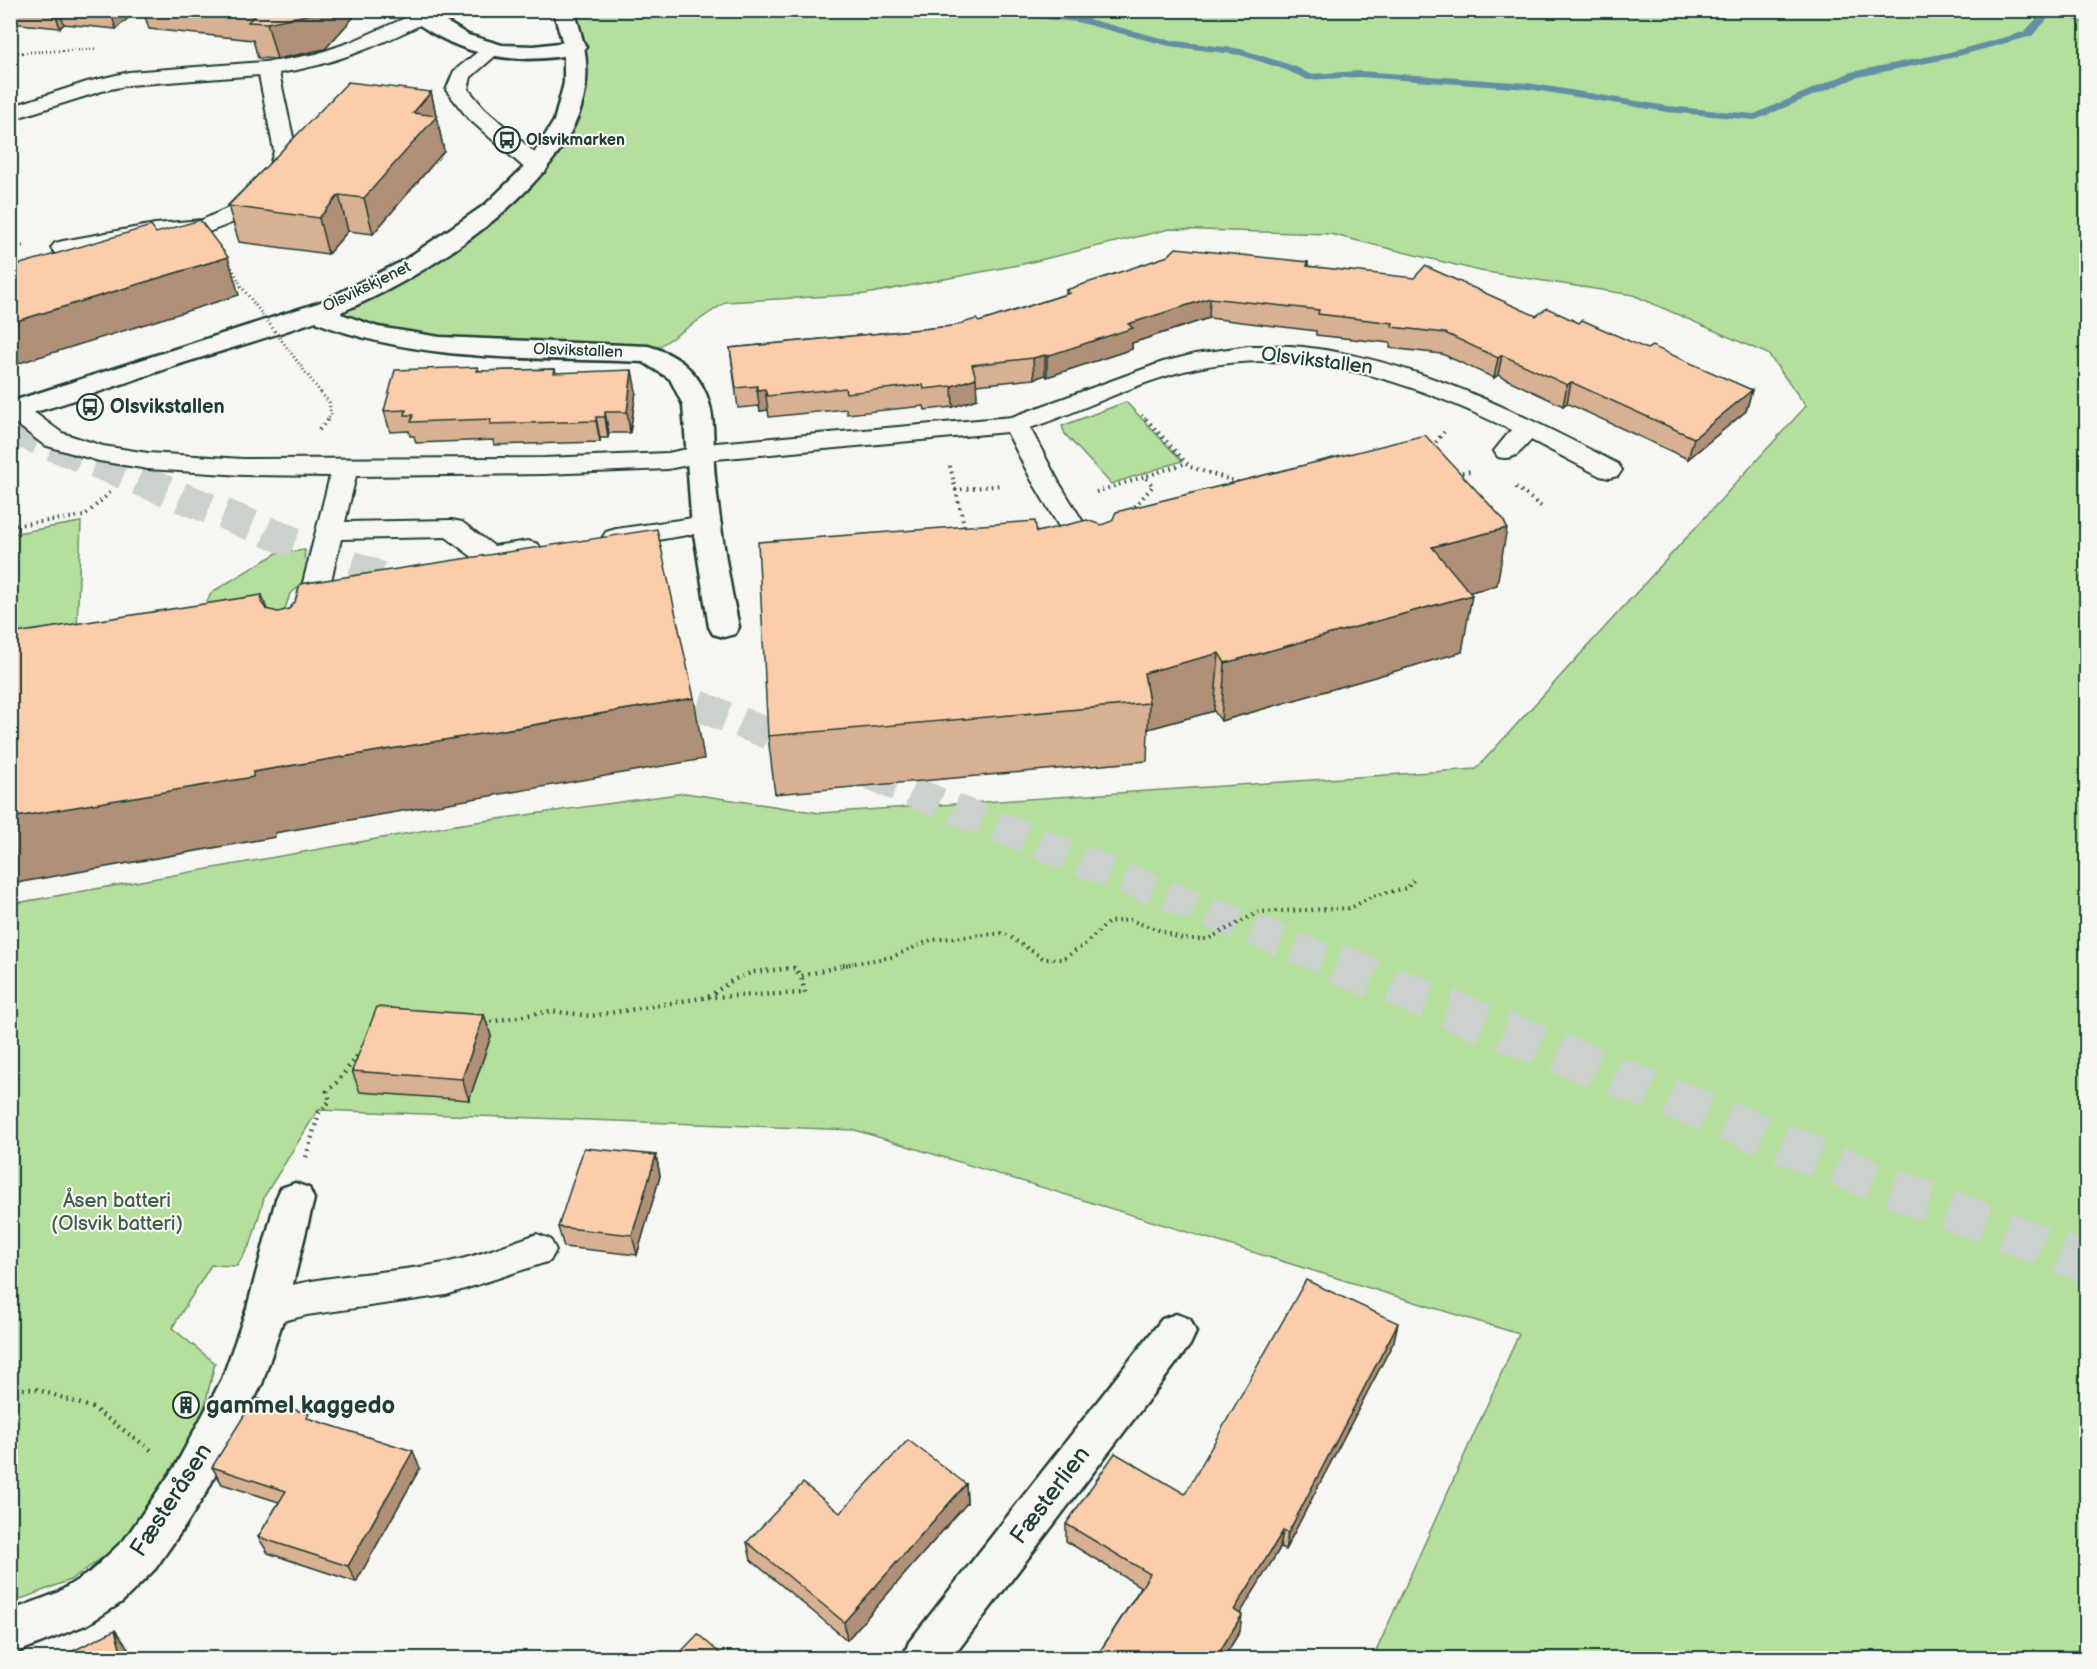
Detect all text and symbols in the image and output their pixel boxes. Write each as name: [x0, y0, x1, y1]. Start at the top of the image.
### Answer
bus stop icon: Olsvikmarken: [492, 125, 522, 155]
place label: Olsvikmarken: [526, 131, 625, 150]
street label: Olsvikskjenet: [320, 257, 414, 317]
street label: Olsvikstallen: [533, 340, 623, 362]
street label: Olsvikstallen: [1260, 342, 1374, 380]
bus stop icon: Olsvikstallen: [75, 392, 105, 422]
place label: Olsvikstallen: [110, 395, 225, 419]
park label: Åsen batteri (Olsvik batteri): [51, 1187, 183, 1236]
building icon: gammel kaggedo: [171, 1390, 201, 1420]
place label: gammel kaggedo: [206, 1391, 395, 1420]
street label: Fæsteråsen: [124, 1438, 218, 1562]
street label: Fæsterlien: [1004, 1440, 1096, 1550]

